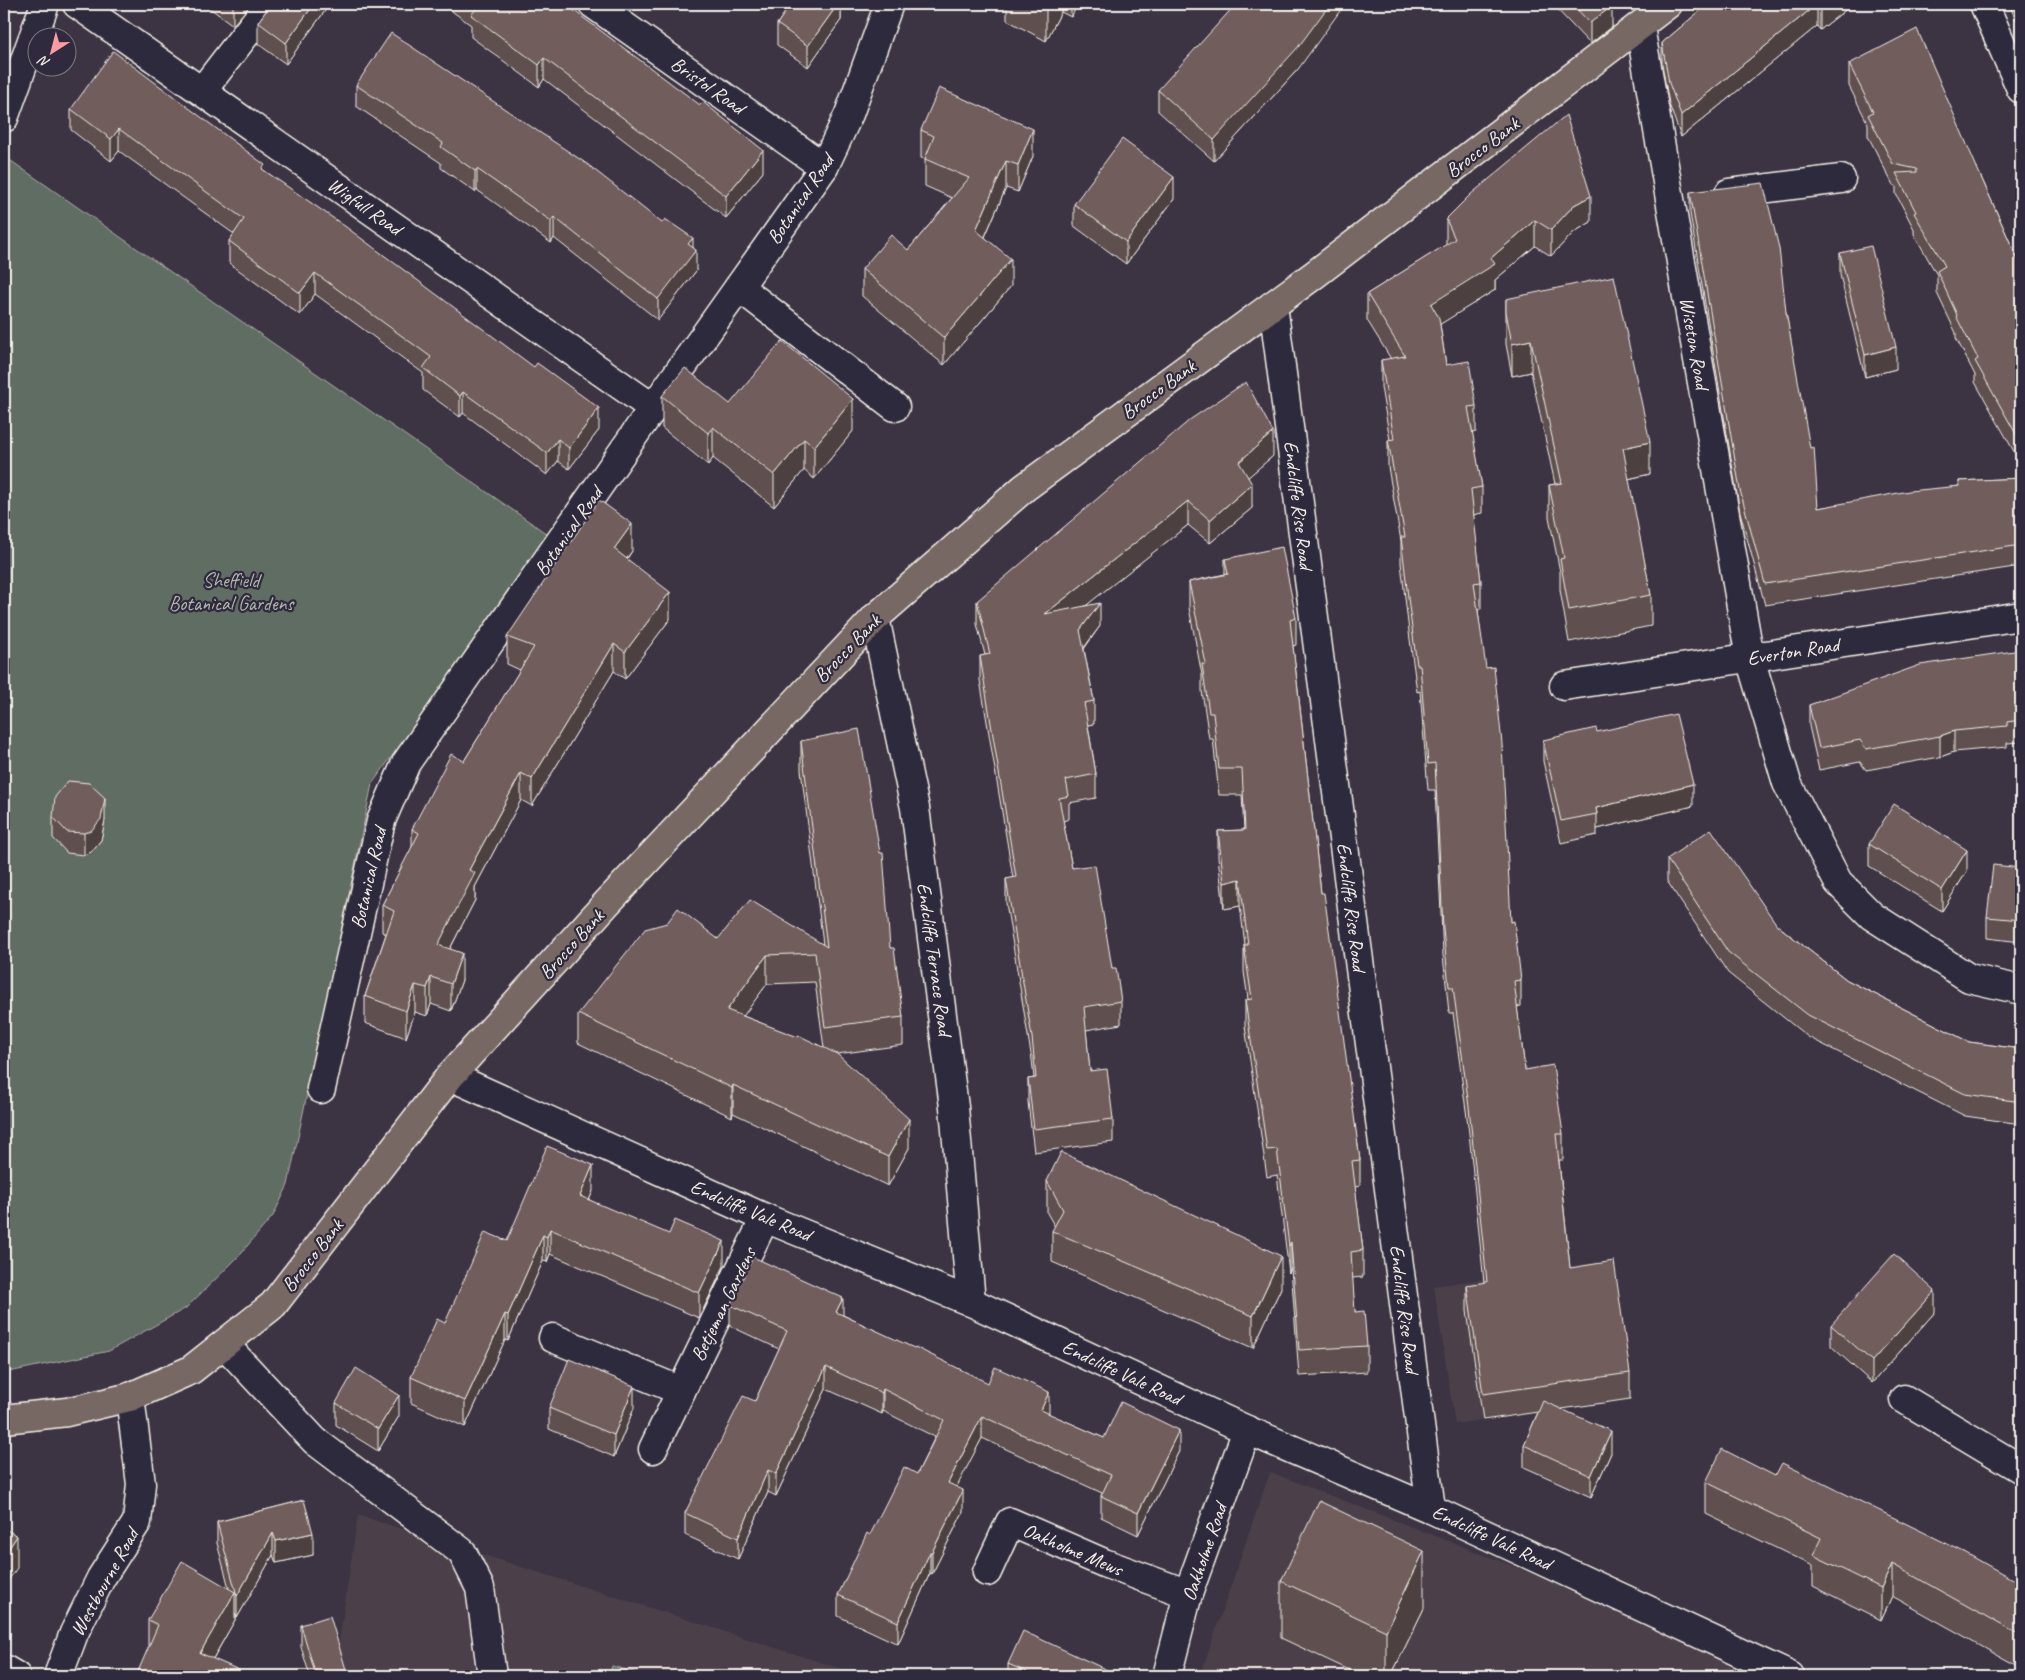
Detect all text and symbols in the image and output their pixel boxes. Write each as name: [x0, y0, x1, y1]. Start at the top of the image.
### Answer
north arrow: [28, 28, 78, 78]
text: N: [34, 51, 53, 72]
street label: Bristol Road: [666, 51, 752, 122]
street label: Brocco Bank: [1440, 111, 1525, 183]
street label: Botanical Road: [761, 147, 841, 249]
street label: Wigfull Road: [323, 172, 409, 243]
street label: Wiseton Road: [1674, 295, 1715, 394]
street label: Brocco Bank: [1116, 353, 1202, 425]
street label: Endcliffe Rise Road: [1278, 439, 1319, 574]
street label: Botanical Road: [529, 479, 610, 581]
park label: Sheffield Botanical Gardens: [169, 568, 295, 616]
street label: Brocco Bank: [809, 608, 887, 688]
street label: Everton Road: [1745, 631, 1844, 671]
street label: Botanical Road: [345, 822, 393, 931]
street label: Endcliffe Rise Road: [1331, 841, 1372, 976]
street label: Endcliffe Terrace Road: [911, 881, 958, 1040]
street label: Brocco Bank: [533, 903, 611, 985]
street label: Endcliffe Vale Road: [687, 1174, 818, 1248]
street label: Brocco Bank: [276, 1212, 350, 1297]
street label: Betjeman Gardens: [685, 1241, 763, 1365]
street label: Endcliffe Rise Road: [1384, 1243, 1425, 1378]
street label: Endcliffe Vale Road: [1058, 1334, 1188, 1412]
street label: Oakholme Road: [1176, 1497, 1234, 1604]
street label: Endcliffe Vale Road: [1428, 1499, 1558, 1577]
street label: Oakholme Mews: [1019, 1517, 1129, 1583]
street label: Westbourne Road: [65, 1521, 146, 1640]

